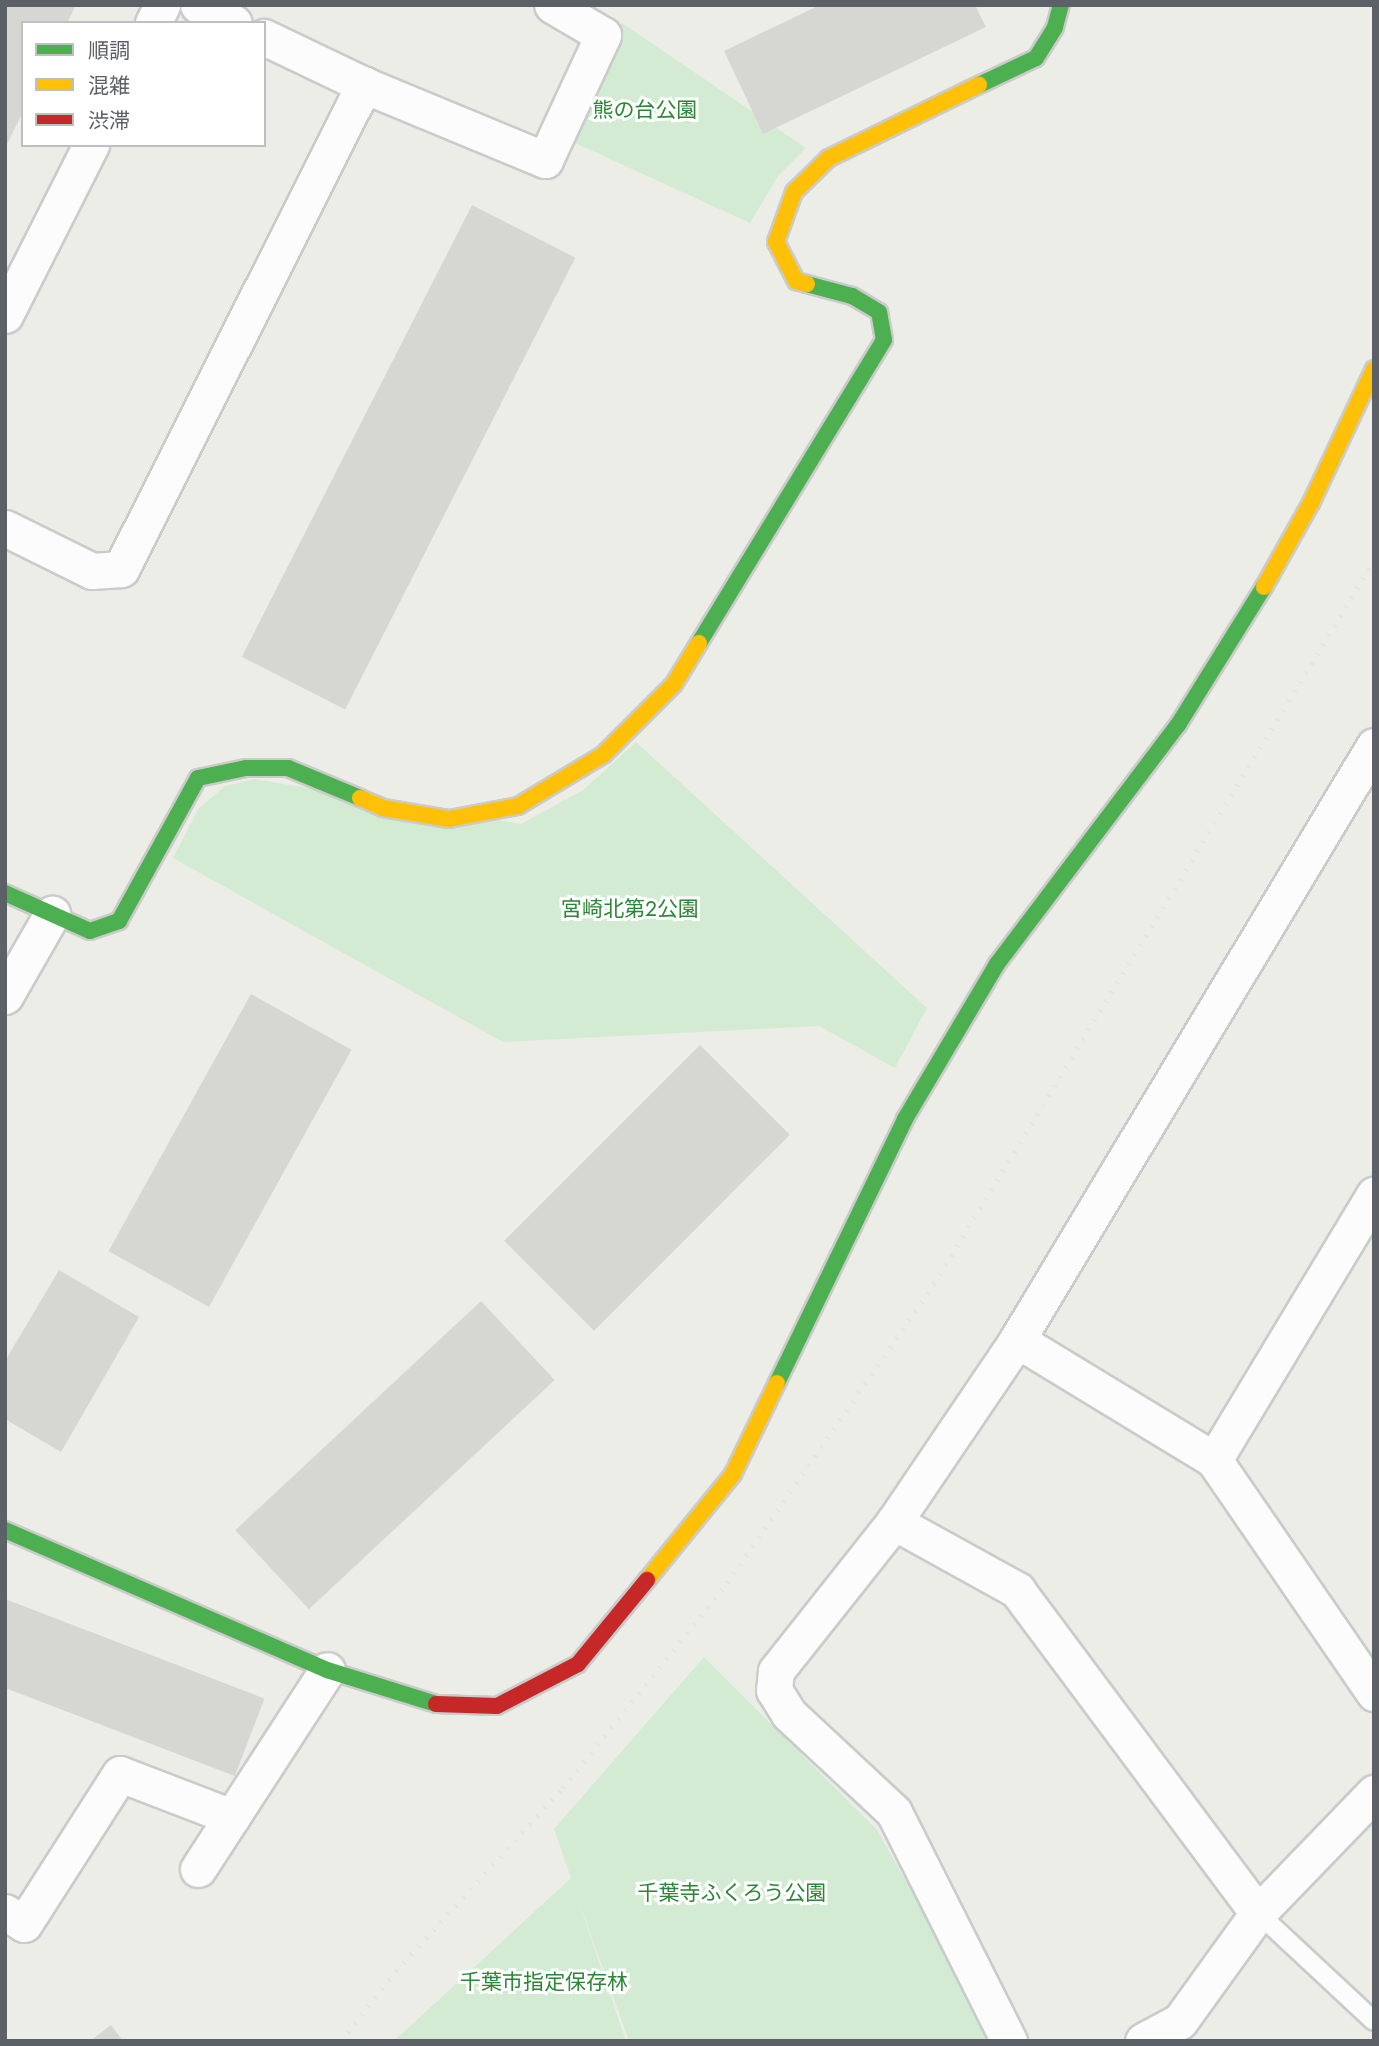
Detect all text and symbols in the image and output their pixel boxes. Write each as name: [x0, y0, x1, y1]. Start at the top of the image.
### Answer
legend: [21, 21, 266, 147]
text: 順調: [88, 36, 130, 66]
text: 混雑: [88, 71, 130, 101]
park label: 熊の台公園: [593, 97, 697, 123]
text: 渋滞: [88, 106, 130, 136]
park label: 宮崎北第2公園: [561, 896, 699, 922]
park label: 千葉寺ふくろう公園: [638, 1880, 826, 1906]
park label: 千葉市指定保存林: [460, 1969, 628, 1995]

